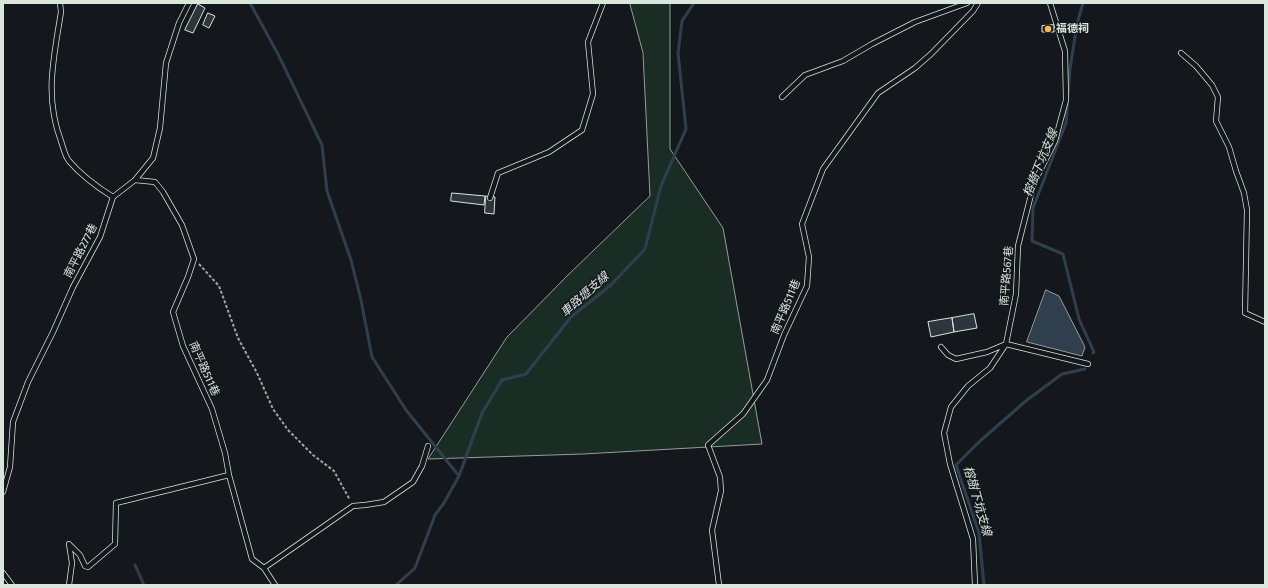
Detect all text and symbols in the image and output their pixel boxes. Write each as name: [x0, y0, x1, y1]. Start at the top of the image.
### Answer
place label: 福德祠: [1056, 22, 1089, 36]
marker: 福德祠: [1043, 24, 1053, 34]
water label: 榕樹下坑支線: [1021, 127, 1061, 199]
street label: 南平路277巷: [62, 222, 100, 280]
street label: 南平路567巷: [998, 246, 1016, 306]
water label: 車路壢支線: [558, 270, 612, 320]
street label: 南平路511巷: [769, 278, 803, 336]
street label: 南平路511巷: [186, 340, 222, 398]
water label: 榕樹下坑支線: [960, 464, 994, 538]

